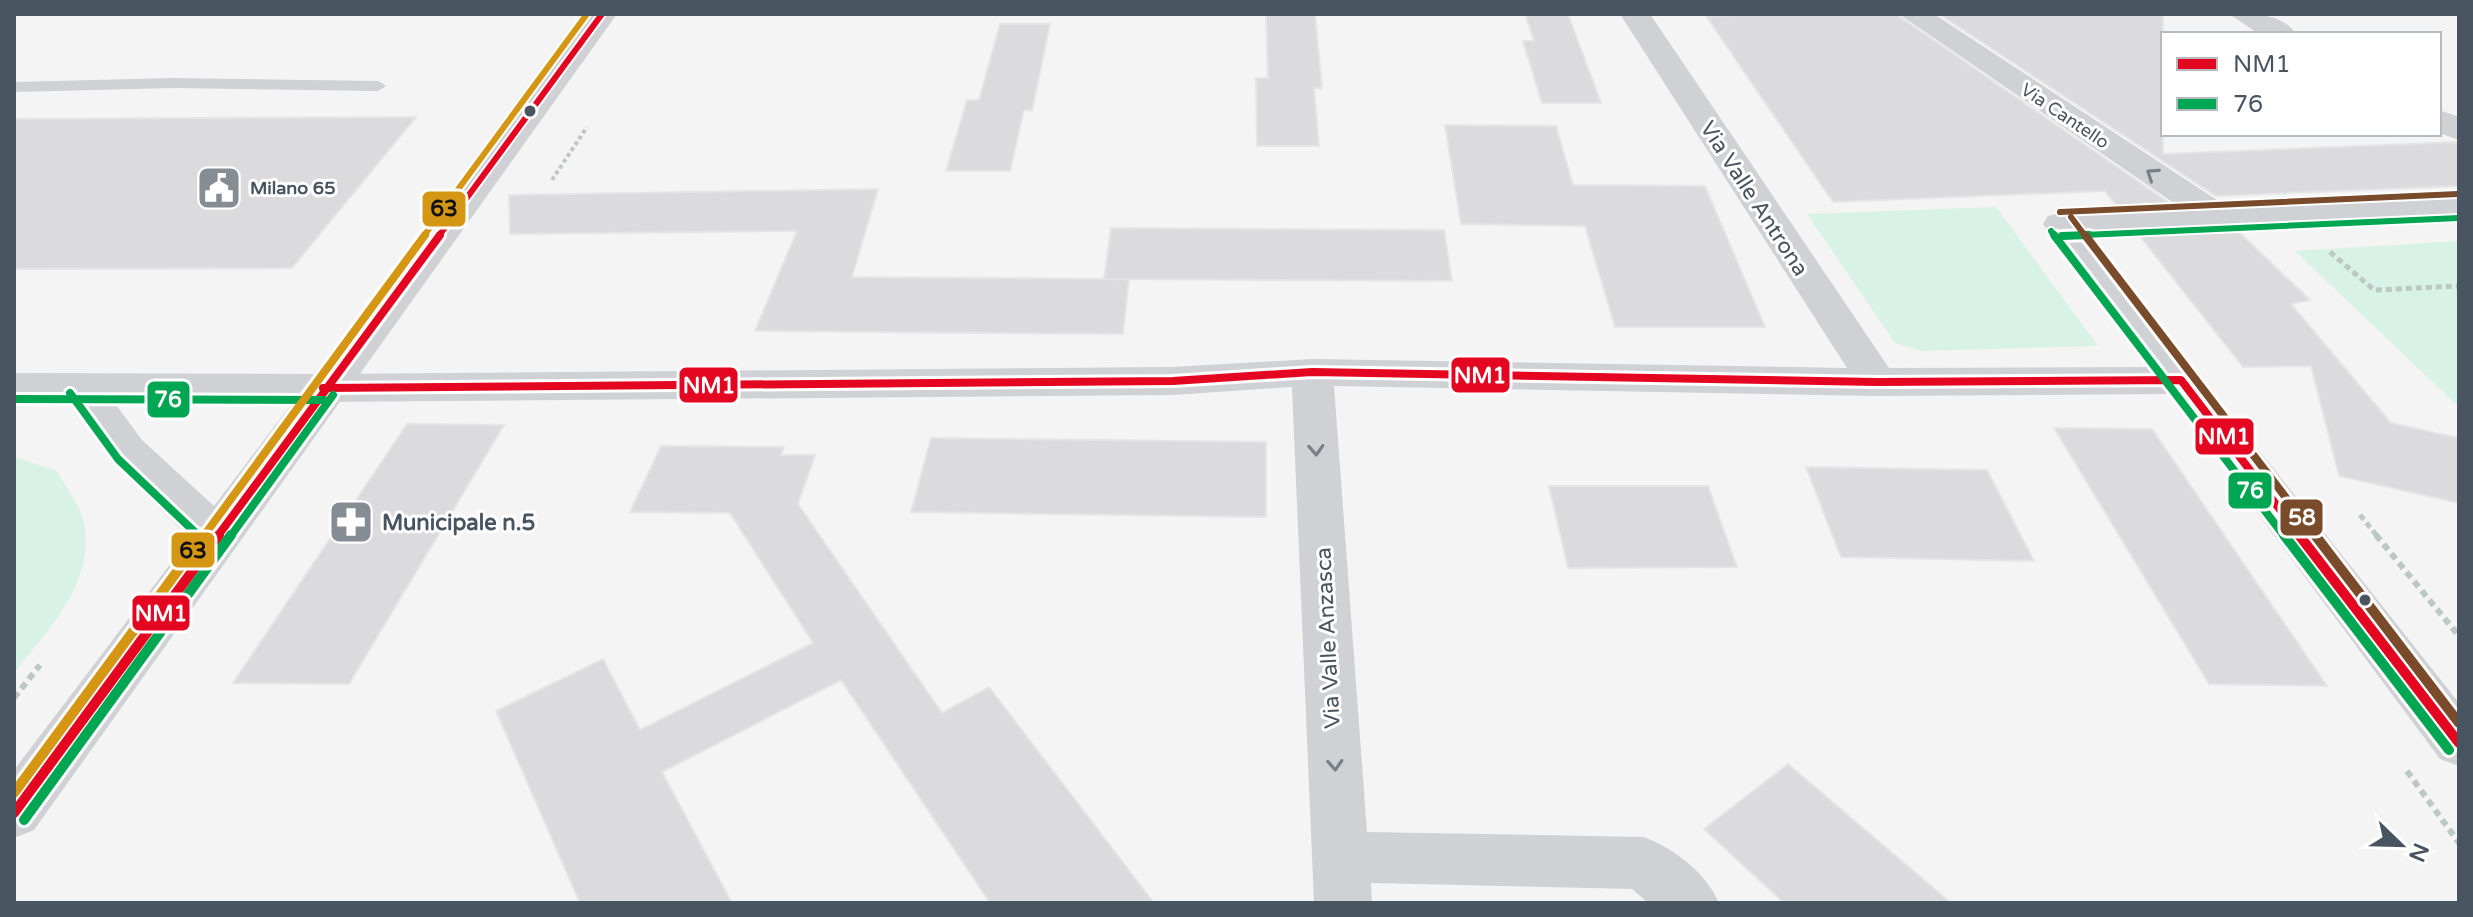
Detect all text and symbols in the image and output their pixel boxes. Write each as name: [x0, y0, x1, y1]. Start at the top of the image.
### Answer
legend: [2161, 32, 2441, 136]
text: NM1: [2233, 50, 2291, 79]
street label: Via Cantello: [2017, 78, 2113, 154]
text: 76: [2233, 90, 2263, 119]
unlabelled marker: [522, 103, 538, 119]
street label: Via Valle Antrona: [1694, 116, 1814, 281]
public building icon: Milano 65: [195, 164, 243, 212]
one-way arrow: [2146, 169, 2160, 184]
place label: Milano 65: [250, 177, 335, 199]
line badge: 63: [421, 190, 467, 228]
text: 63: [430, 196, 458, 222]
line badge: NM1: [1450, 356, 1511, 394]
text: NM1: [1454, 363, 1506, 389]
line badge: NM1: [678, 366, 739, 404]
text: NM1: [683, 373, 735, 399]
line badge: 76: [146, 380, 191, 419]
text: 76: [154, 387, 182, 413]
line badge: NM1: [2194, 417, 2255, 456]
text: NM1: [2198, 424, 2250, 450]
one-way arrow: [1307, 444, 1324, 457]
line badge: 76: [2227, 471, 2273, 510]
text: 76: [2236, 478, 2264, 504]
pharmacy icon: Municipale n.5: [327, 498, 375, 546]
line badge: 58: [2279, 498, 2324, 537]
text: 58: [2288, 505, 2316, 531]
place label: Municipale n.5: [382, 510, 535, 536]
line badge: 63: [170, 531, 216, 569]
text: 63: [179, 538, 207, 564]
street label: Via Valle Anzasca: [1310, 546, 1346, 729]
unlabelled marker: [2357, 592, 2373, 608]
line badge: NM1: [131, 594, 191, 632]
text: NM1: [135, 601, 187, 627]
one-way arrow: [1326, 759, 1343, 772]
north arrow: [2361, 805, 2441, 885]
text: N: [2403, 839, 2434, 866]

